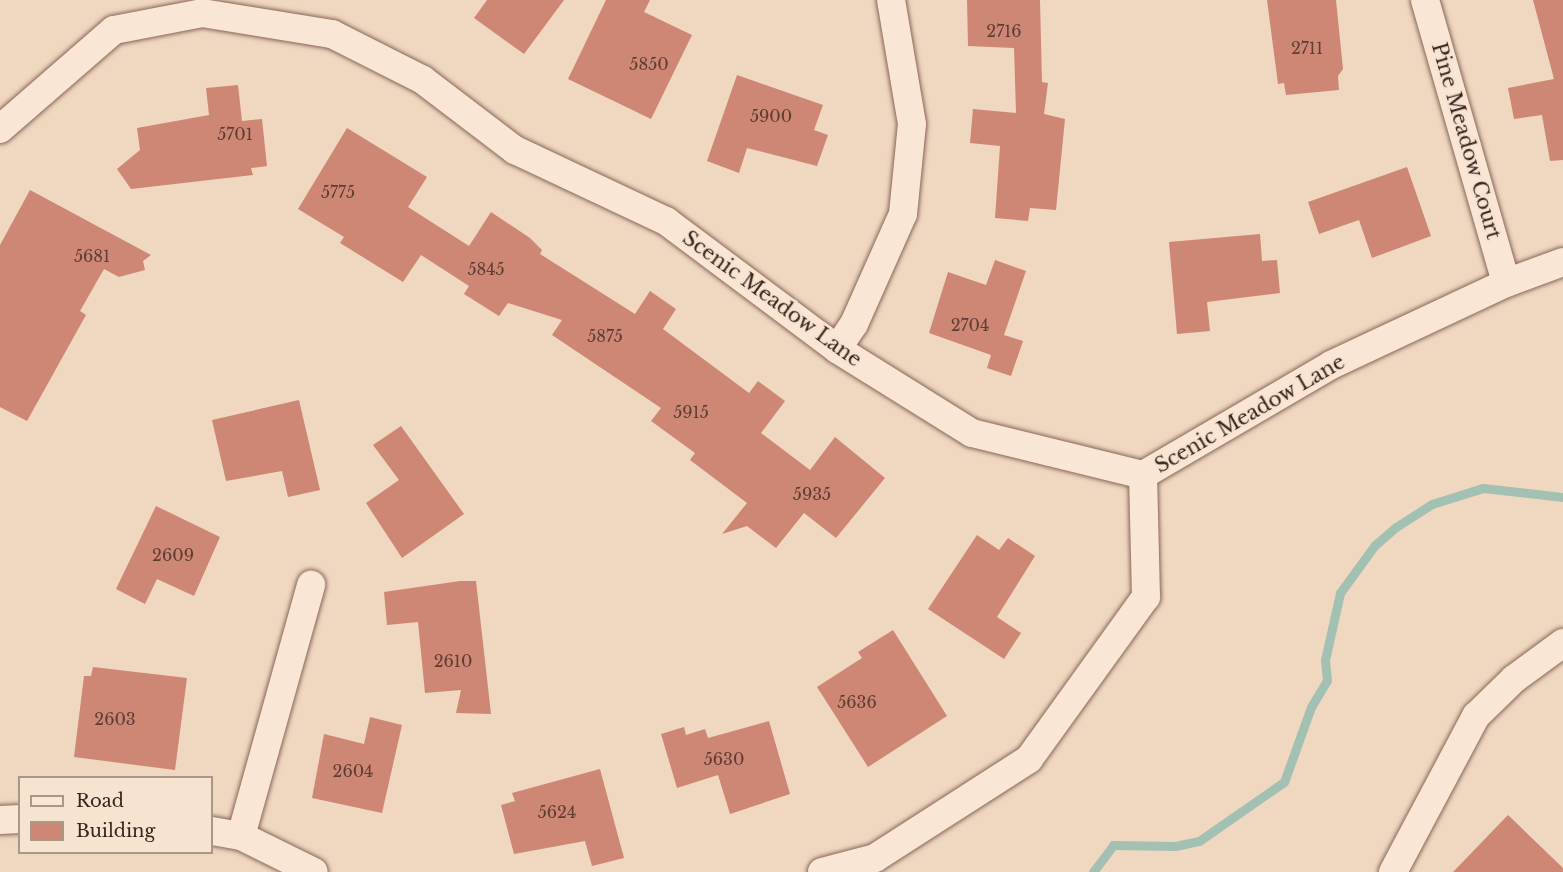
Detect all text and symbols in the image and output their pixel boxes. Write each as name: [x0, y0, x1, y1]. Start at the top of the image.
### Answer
house number: 2716: [986, 21, 1022, 41]
house number: 2711: [1291, 38, 1323, 58]
street label: Pine Meadow Court: [1426, 40, 1506, 242]
house number: 5850: [629, 54, 669, 74]
house number: 5900: [750, 106, 792, 126]
house number: 5701: [217, 124, 253, 144]
house number: 5775: [321, 182, 355, 202]
street label: Scenic Meadow Lane: [678, 226, 866, 372]
house number: 5681: [74, 246, 110, 266]
house number: 5845: [467, 259, 505, 279]
house number: 2704: [951, 315, 989, 335]
house number: 5875: [587, 326, 623, 346]
street label: Scenic Meadow Lane: [1151, 350, 1349, 478]
house number: 5915: [673, 402, 709, 422]
house number: 5935: [793, 484, 831, 504]
house number: 2609: [152, 545, 194, 565]
house number: 2610: [434, 651, 472, 671]
house number: 5636: [837, 692, 877, 712]
house number: 2603: [94, 709, 136, 729]
house number: 5630: [704, 749, 744, 769]
house number: 2604: [333, 761, 373, 781]
legend: [18, 776, 213, 854]
text: Road: [76, 790, 124, 812]
house number: 5624: [538, 802, 576, 822]
text: Building: [76, 820, 155, 842]

